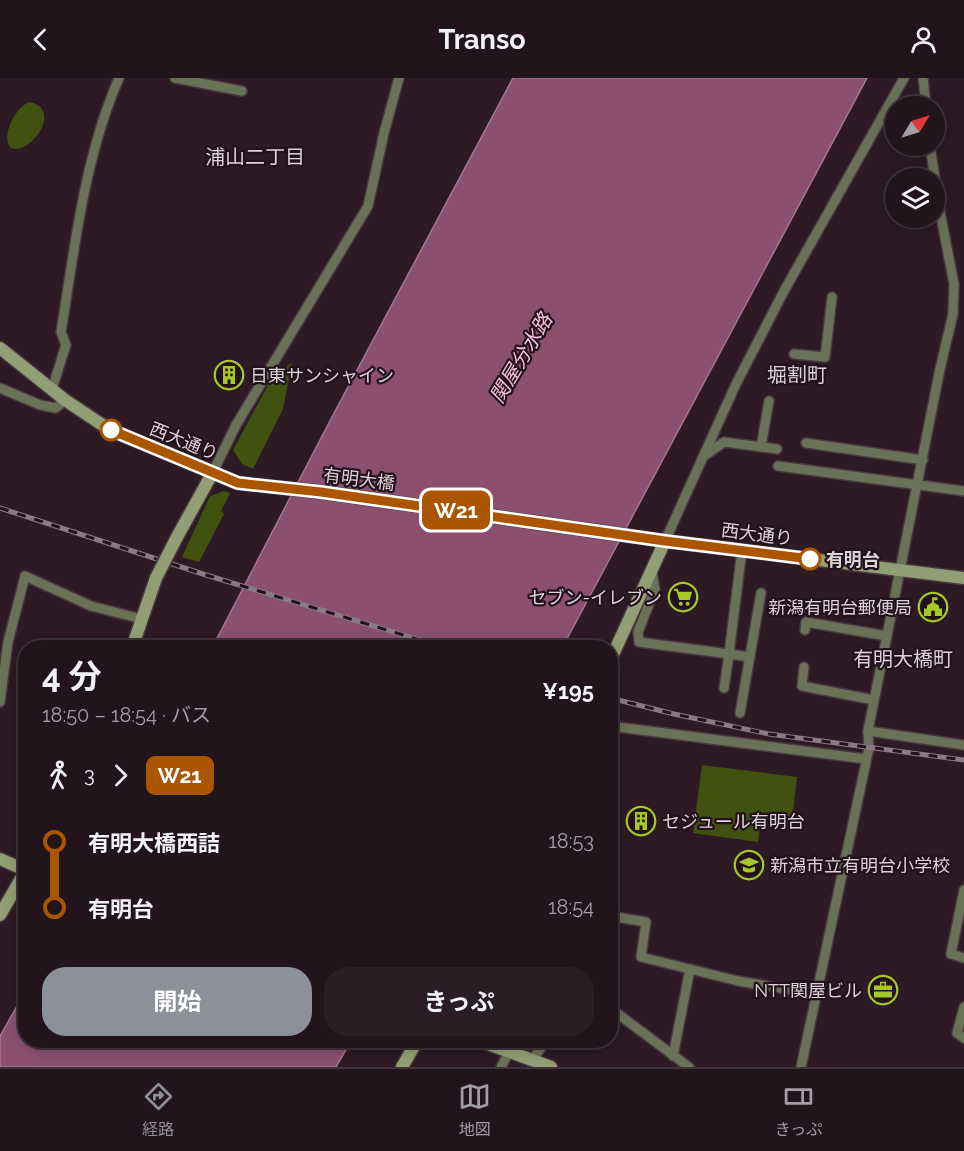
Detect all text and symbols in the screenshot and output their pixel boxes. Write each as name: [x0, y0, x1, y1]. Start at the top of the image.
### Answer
icon: back: [24, 23, 57, 56]
icon: person: [907, 23, 940, 56]
text: Transo: [438, 24, 526, 55]
north arrow: [885, 96, 945, 156]
map controls: [885, 96, 945, 228]
district label: 浦山二丁目: [205, 145, 305, 169]
button: layers: [885, 168, 945, 228]
water label: 関屋分水路: [485, 307, 558, 407]
building icon: 日東サンシャイン: [213, 359, 245, 391]
district label: 堀割町: [767, 363, 827, 387]
place label: 日東サンシャイン: [250, 365, 394, 386]
street label: 西大通り: [147, 418, 221, 464]
unlabelled marker: [100, 419, 122, 441]
street label: 有明大橋: [322, 464, 396, 494]
line badge: W21: [422, 490, 490, 530]
text: W21: [434, 498, 478, 523]
street label: 西大通り: [720, 519, 794, 549]
marker: 有明台: [799, 548, 821, 570]
place label: 有明台: [826, 549, 880, 570]
supermarket icon: セブン-イレブン: [667, 581, 699, 613]
place label: セブン-イレブン: [528, 587, 662, 608]
public building icon: 新潟有明台郵便局: [917, 591, 949, 623]
place label: 新潟有明台郵便局: [768, 597, 912, 618]
district label: 有明大橋町: [853, 647, 953, 671]
text: 4 分: [42, 657, 102, 696]
text: ¥195: [542, 678, 594, 704]
text: 18:50 – 18:54 · バス: [42, 703, 211, 727]
icon: walk: [42, 759, 75, 792]
icon: forward: [104, 759, 137, 792]
text: 3: [84, 763, 95, 787]
text: W21: [158, 763, 202, 788]
building icon: セジュール有明台: [625, 805, 657, 837]
place label: セジュール有明台: [662, 811, 805, 832]
text: 18:53: [548, 829, 594, 853]
text: 有明大橋西詰: [88, 830, 220, 856]
school or university icon: 新潟市立有明台小学校: [733, 849, 765, 881]
place label: 新潟市立有明台小学校: [770, 855, 950, 876]
text: 18:54: [548, 895, 594, 919]
text: 有明台: [88, 896, 154, 922]
button: 開始: [42, 967, 312, 1036]
button: きっぷ: [324, 967, 594, 1036]
office icon: NTT関屋ビル: [867, 974, 899, 1006]
place label: NTT関屋ビル: [754, 980, 862, 1001]
tab: 経路: [142, 1080, 175, 1140]
tab: 地図: [458, 1080, 491, 1140]
tab: きっぷ: [775, 1080, 822, 1140]

